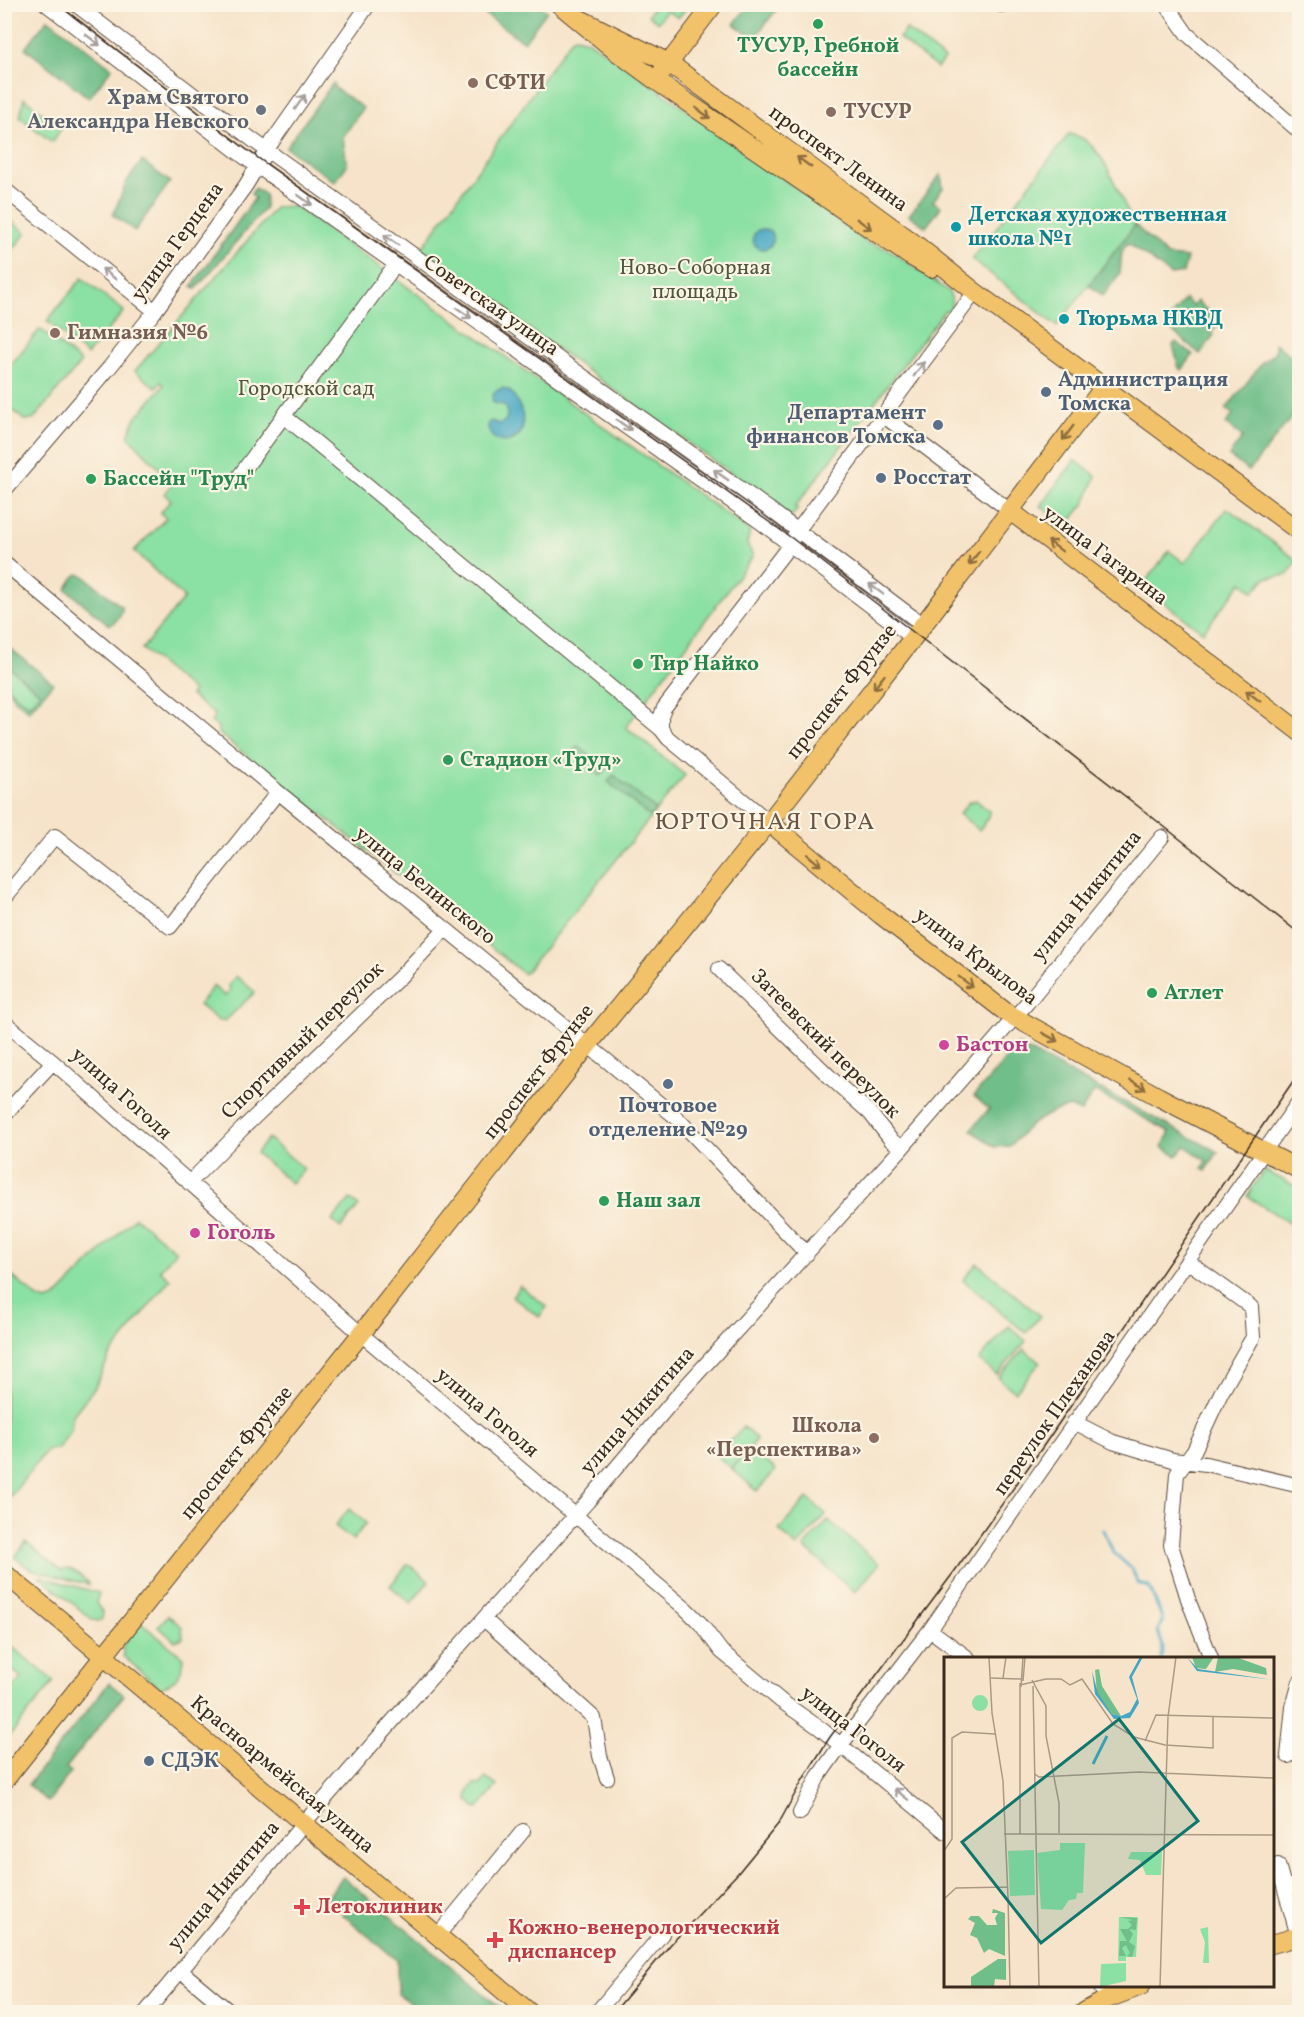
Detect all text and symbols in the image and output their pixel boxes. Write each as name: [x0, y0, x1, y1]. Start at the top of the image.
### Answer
marker: ТУСУР, Гребной бассейн: [811, 17, 825, 31]
place label: ТУСУР, Гребной бассейн: [737, 32, 899, 85]
one-way arrow: [85, 33, 101, 46]
place label: СФТИ: [485, 69, 546, 98]
marker: СФТИ: [466, 76, 480, 90]
place label: Храм Святого Александра Невского: [27, 84, 249, 137]
one-way arrow: [294, 95, 306, 111]
place label: ТУСУР: [843, 98, 912, 127]
street label: проспект Ленина: [762, 99, 914, 219]
marker: Храм Святого Александра Невского: [254, 103, 268, 117]
marker: ТУСУР: [824, 105, 838, 119]
one-way arrow: [695, 107, 711, 119]
one-way arrow: [796, 156, 812, 169]
street label: улица Герцена: [125, 176, 231, 308]
one-way arrow: [297, 194, 313, 206]
place label: Детская художественная школа №1: [968, 201, 1227, 254]
one-way arrow: [855, 218, 871, 230]
marker: Детская художественная школа №1: [949, 220, 963, 234]
one-way arrow: [384, 234, 400, 246]
street label: Советская улица: [417, 248, 565, 364]
park label: Ново-Соборная площадь: [619, 254, 771, 307]
one-way arrow: [101, 268, 117, 281]
place label: Тюрьма НКВД: [1076, 305, 1223, 334]
one-way arrow: [456, 307, 472, 319]
marker: Тюрьма НКВД: [1057, 312, 1071, 326]
place label: Гимназия №6: [67, 319, 208, 348]
marker: Гимназия №6: [48, 326, 62, 340]
one-way arrow: [913, 361, 925, 377]
place label: Администрация Томска: [1058, 366, 1228, 419]
park label: Городской сад: [238, 375, 374, 404]
marker: Администрация Томска: [1039, 385, 1053, 399]
place label: Департамент финансов Томска: [746, 399, 926, 452]
marker: Департамент финансов Томска: [931, 418, 945, 432]
one-way arrow: [615, 419, 631, 431]
one-way arrow: [1062, 425, 1074, 441]
place label: Росстат: [893, 464, 972, 493]
place label: Бассейн "Труд": [103, 465, 255, 494]
one-way arrow: [714, 469, 730, 481]
marker: Росстат: [874, 471, 888, 485]
marker: Бассейн "Труд": [84, 472, 98, 486]
street label: улица Гагарина: [1036, 499, 1174, 613]
one-way arrow: [1048, 539, 1064, 552]
one-way arrow: [968, 549, 981, 565]
one-way arrow: [869, 583, 885, 596]
street label: проспект Фрунзе: [780, 618, 904, 766]
place label: Тир Найко: [650, 650, 759, 679]
marker: Тир Найко: [631, 657, 645, 671]
one-way arrow: [872, 674, 885, 690]
one-way arrow: [1245, 690, 1261, 703]
place label: Стадион «Труд»: [460, 746, 622, 775]
marker: Стадион «Труд»: [441, 753, 455, 767]
district label: ЮРТОЧНАЯ ГОРА: [654, 806, 876, 840]
street label: улица Белинского: [348, 820, 502, 952]
street label: улица Никитина: [1025, 824, 1149, 968]
one-way arrow: [806, 853, 822, 866]
street label: улица Крылова: [908, 901, 1044, 1013]
street label: Спортивный переулок: [215, 956, 391, 1126]
street label: Затеевский переулок: [744, 963, 906, 1125]
one-way arrow: [958, 975, 974, 988]
place label: Атлет: [1164, 979, 1224, 1008]
marker: Атлет: [1145, 986, 1159, 1000]
street label: проспект Фрунзе: [477, 998, 601, 1146]
place label: Бастон: [956, 1031, 1028, 1060]
one-way arrow: [1041, 1031, 1058, 1043]
marker: Бастон: [937, 1038, 951, 1052]
street label: улица Гоголя: [64, 1041, 178, 1147]
marker: Почтовое отделение №29: [661, 1077, 675, 1091]
one-way arrow: [1129, 1079, 1146, 1091]
place label: Почтовое отделение №29: [588, 1092, 748, 1145]
place label: Наш зал: [616, 1187, 701, 1216]
marker: Наш зал: [597, 1194, 611, 1208]
place label: Гоголь: [207, 1219, 276, 1248]
marker: Гоголь: [188, 1226, 202, 1240]
street label: переулок Плеханова: [987, 1324, 1123, 1502]
street label: улица Никитина: [574, 1340, 702, 1482]
street label: улица Гоголя: [429, 1361, 545, 1465]
street label: проспект Фрунзе: [174, 1380, 300, 1526]
place label: Школа «Перспектива»: [706, 1412, 862, 1465]
marker: Школа «Перспектива»: [867, 1431, 881, 1445]
inset map: [944, 1657, 1274, 1987]
street label: улица Гоголя: [794, 1680, 912, 1780]
street label: Красноармейская улица: [184, 1689, 380, 1861]
place label: СДЭК: [161, 1747, 219, 1776]
marker: СДЭК: [142, 1754, 156, 1768]
one-way arrow: [893, 1788, 909, 1801]
street label: улица Никитина: [161, 1815, 287, 1957]
place label: Летоклиник: [316, 1893, 443, 1922]
marker: Летоклиник: [293, 1898, 311, 1916]
place label: Кожно-венерологический диспансер: [508, 1914, 780, 1967]
marker: Кожно-венерологический диспансер: [486, 1931, 504, 1949]

